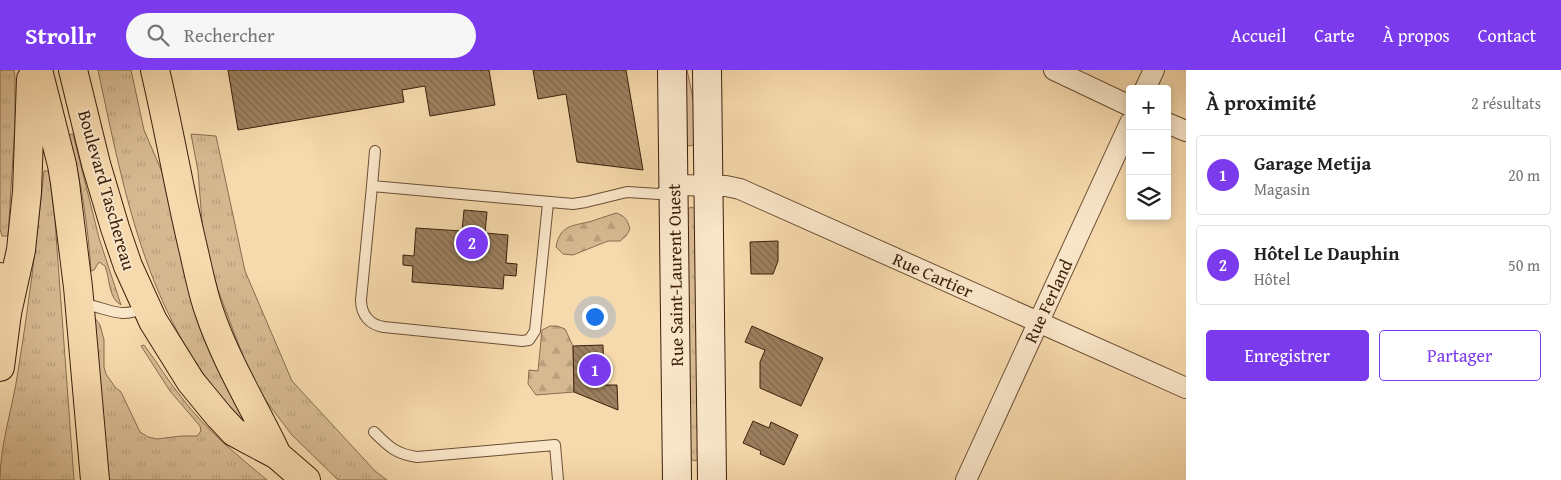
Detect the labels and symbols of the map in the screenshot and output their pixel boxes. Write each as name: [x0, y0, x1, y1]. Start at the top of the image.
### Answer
street label: Boulevard Taschereau: [71, 107, 143, 274]
street label: Rue Saint-Laurent Ouest: [660, 183, 690, 367]
pin: 2: [456, 224, 488, 262]
street label: Rue Cartier: [888, 245, 978, 305]
street label: Rue Ferland: [1017, 254, 1079, 347]
your location: [582, 304, 608, 330]
pin: 1: [579, 351, 611, 389]

